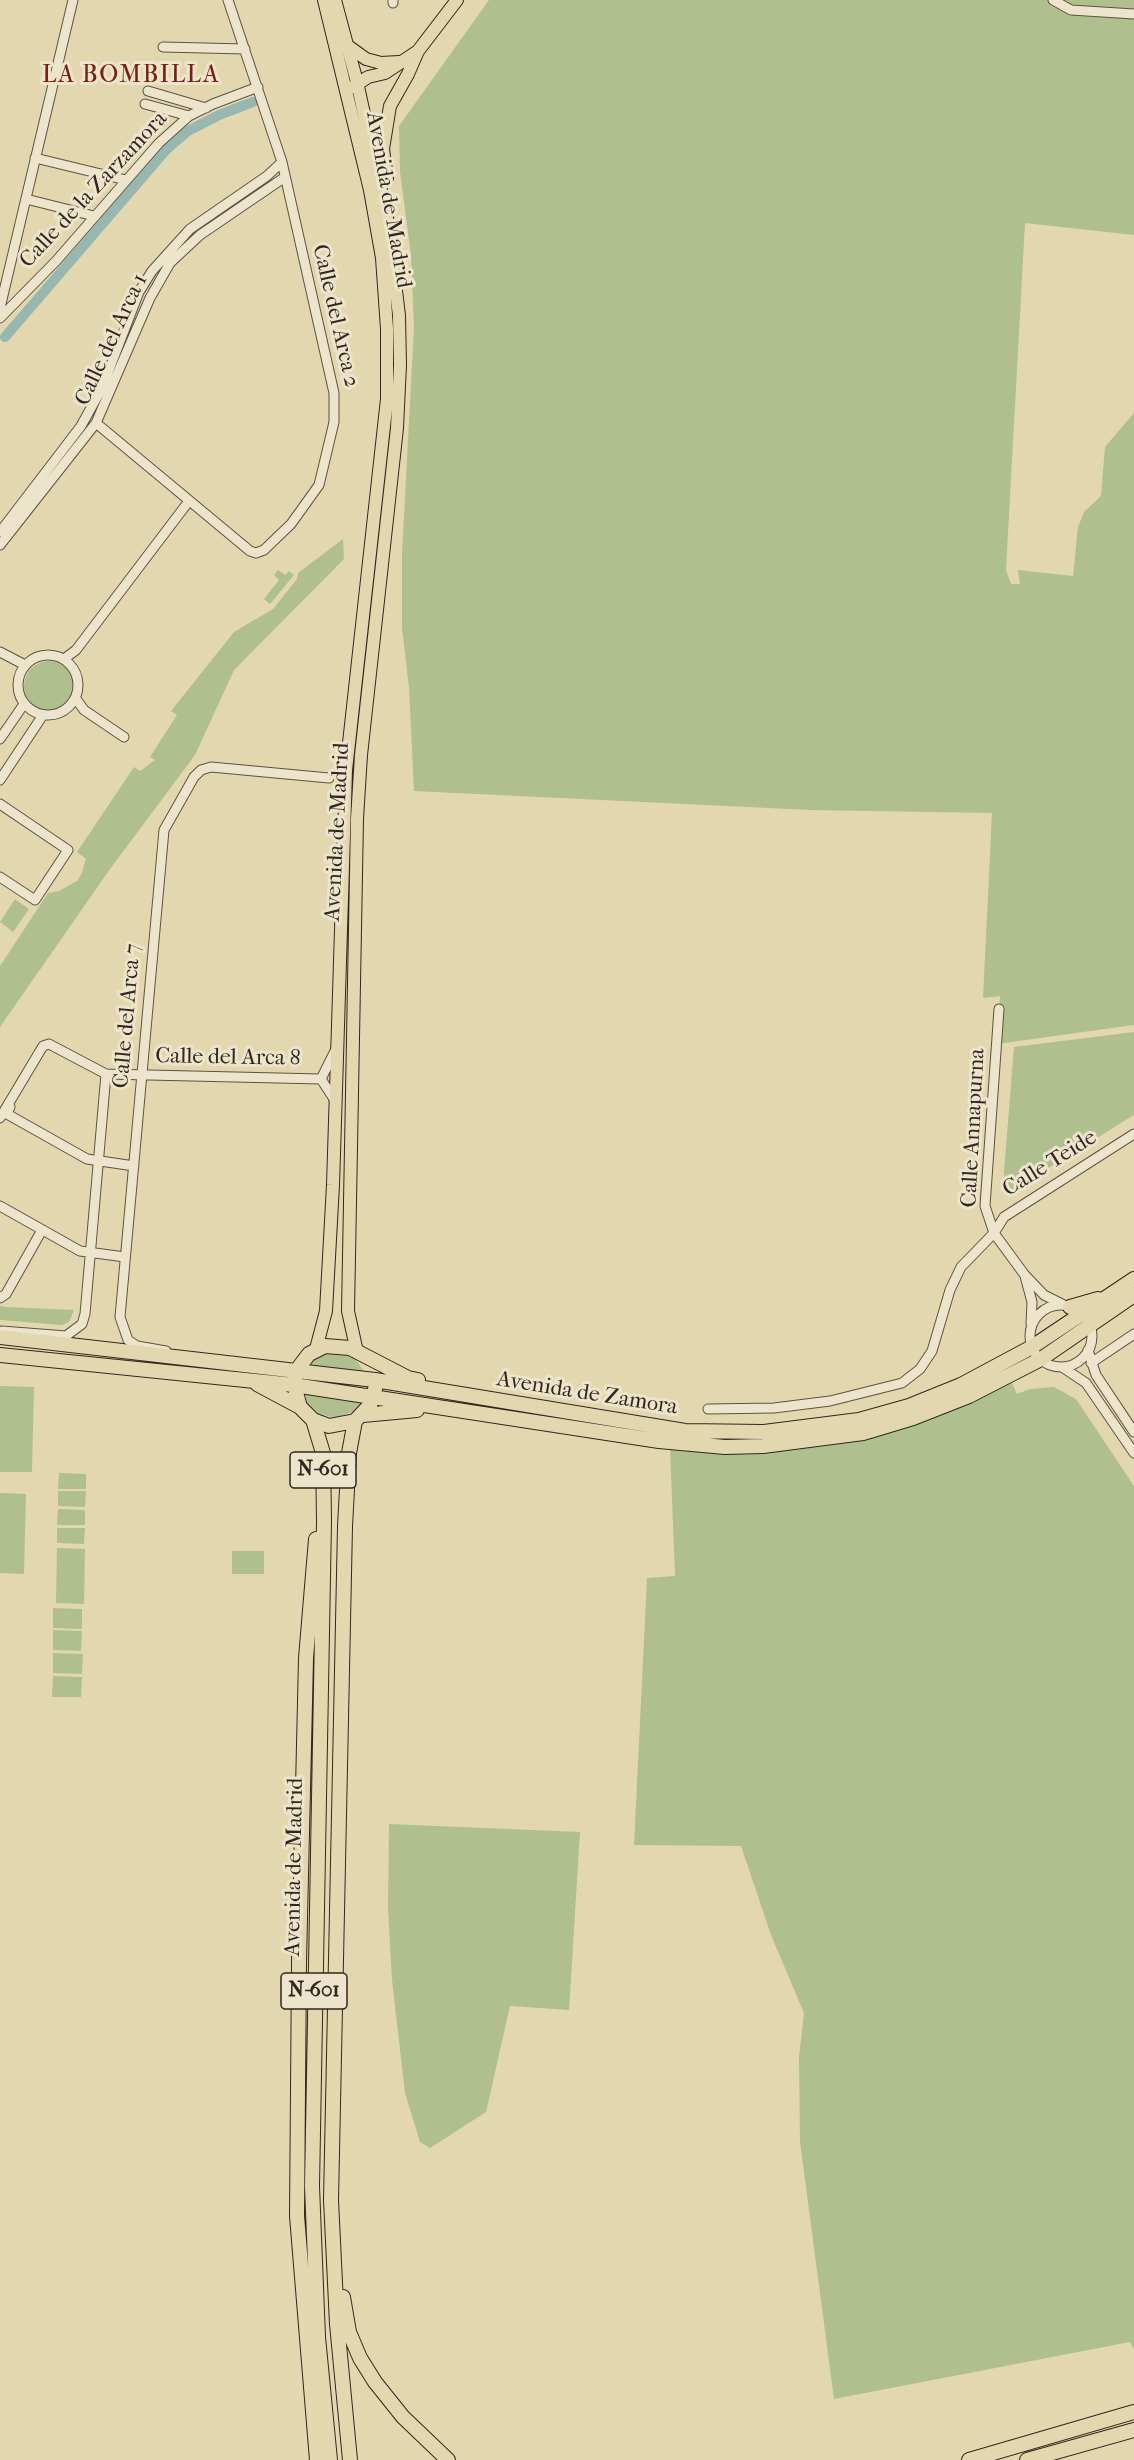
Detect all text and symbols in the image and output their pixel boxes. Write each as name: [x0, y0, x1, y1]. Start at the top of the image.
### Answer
district label: LA BOMBILLA: [42, 62, 220, 90]
street label: Calle de la Zarzamora: [15, 106, 173, 274]
street label: Avenida de Madrid: [359, 110, 417, 290]
street label: Calle del Arca 2: [306, 242, 364, 390]
street label: Calle del Arca 1: [70, 270, 154, 410]
street label: Avenida de Madrid: [320, 742, 356, 922]
street label: Calle del Arca 7: [109, 943, 147, 1089]
street label: Calle del Arca 8: [155, 1044, 301, 1072]
street label: Calle Annapurna: [957, 1048, 991, 1208]
street label: Calle Teide: [998, 1125, 1102, 1203]
street label: Avenida de Zamora: [495, 1367, 679, 1421]
road number: N-601: [290, 1452, 356, 1488]
street label: Avenida de Madrid: [280, 1777, 310, 1957]
road number: N-601: [281, 1973, 347, 2009]

